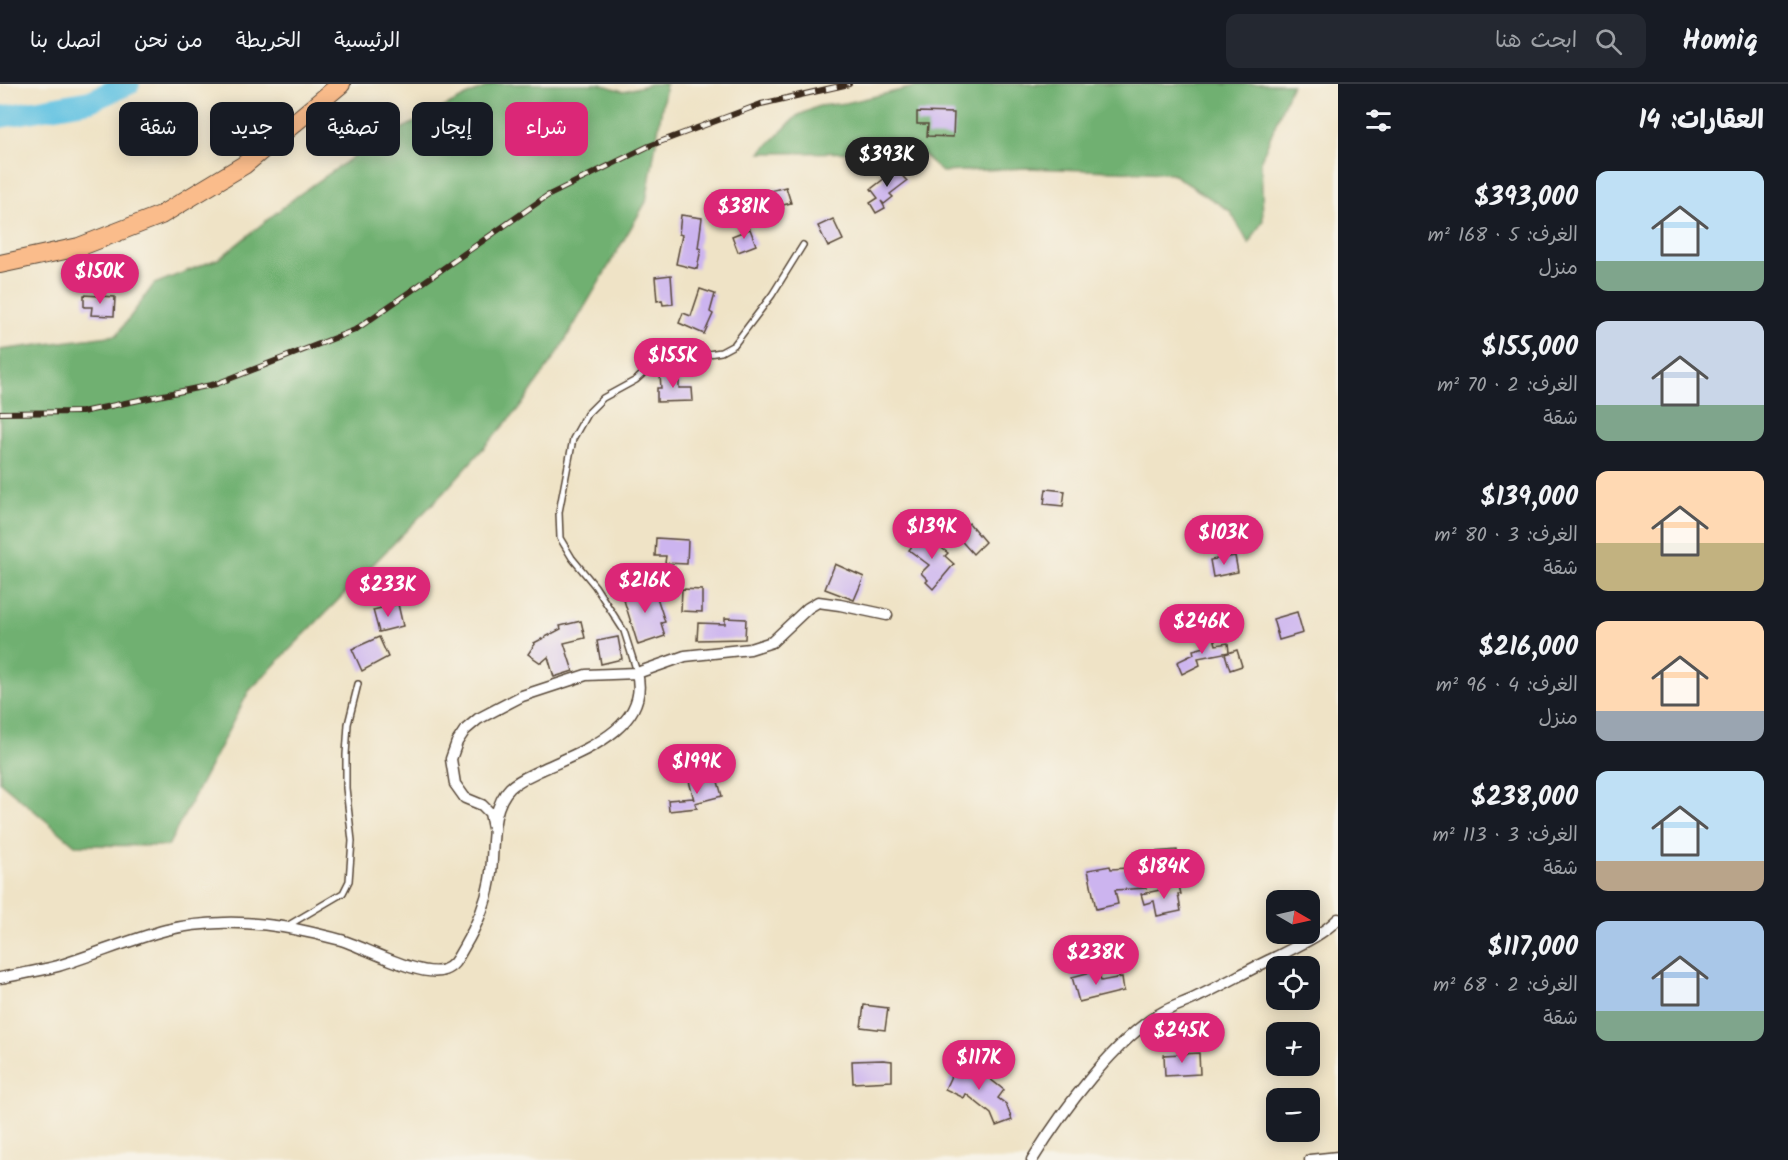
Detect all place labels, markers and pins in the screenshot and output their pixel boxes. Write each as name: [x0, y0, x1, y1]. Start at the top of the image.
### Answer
pin: $393K: [845, 137, 929, 188]
pin: $381K: [702, 189, 786, 240]
pin: $150K: [58, 254, 142, 305]
pin: $155K: [631, 338, 715, 389]
pin: $139K: [890, 509, 974, 560]
pin: $103K: [1182, 515, 1266, 566]
pin: $216K: [603, 563, 687, 614]
pin: $233K: [346, 567, 430, 618]
pin: $246K: [1160, 604, 1244, 655]
pin: $199K: [655, 744, 739, 795]
pin: $184K: [1122, 849, 1206, 900]
pin: $238K: [1054, 935, 1138, 986]
pin: $245K: [1140, 1013, 1224, 1064]
pin: $117K: [937, 1040, 1021, 1091]

